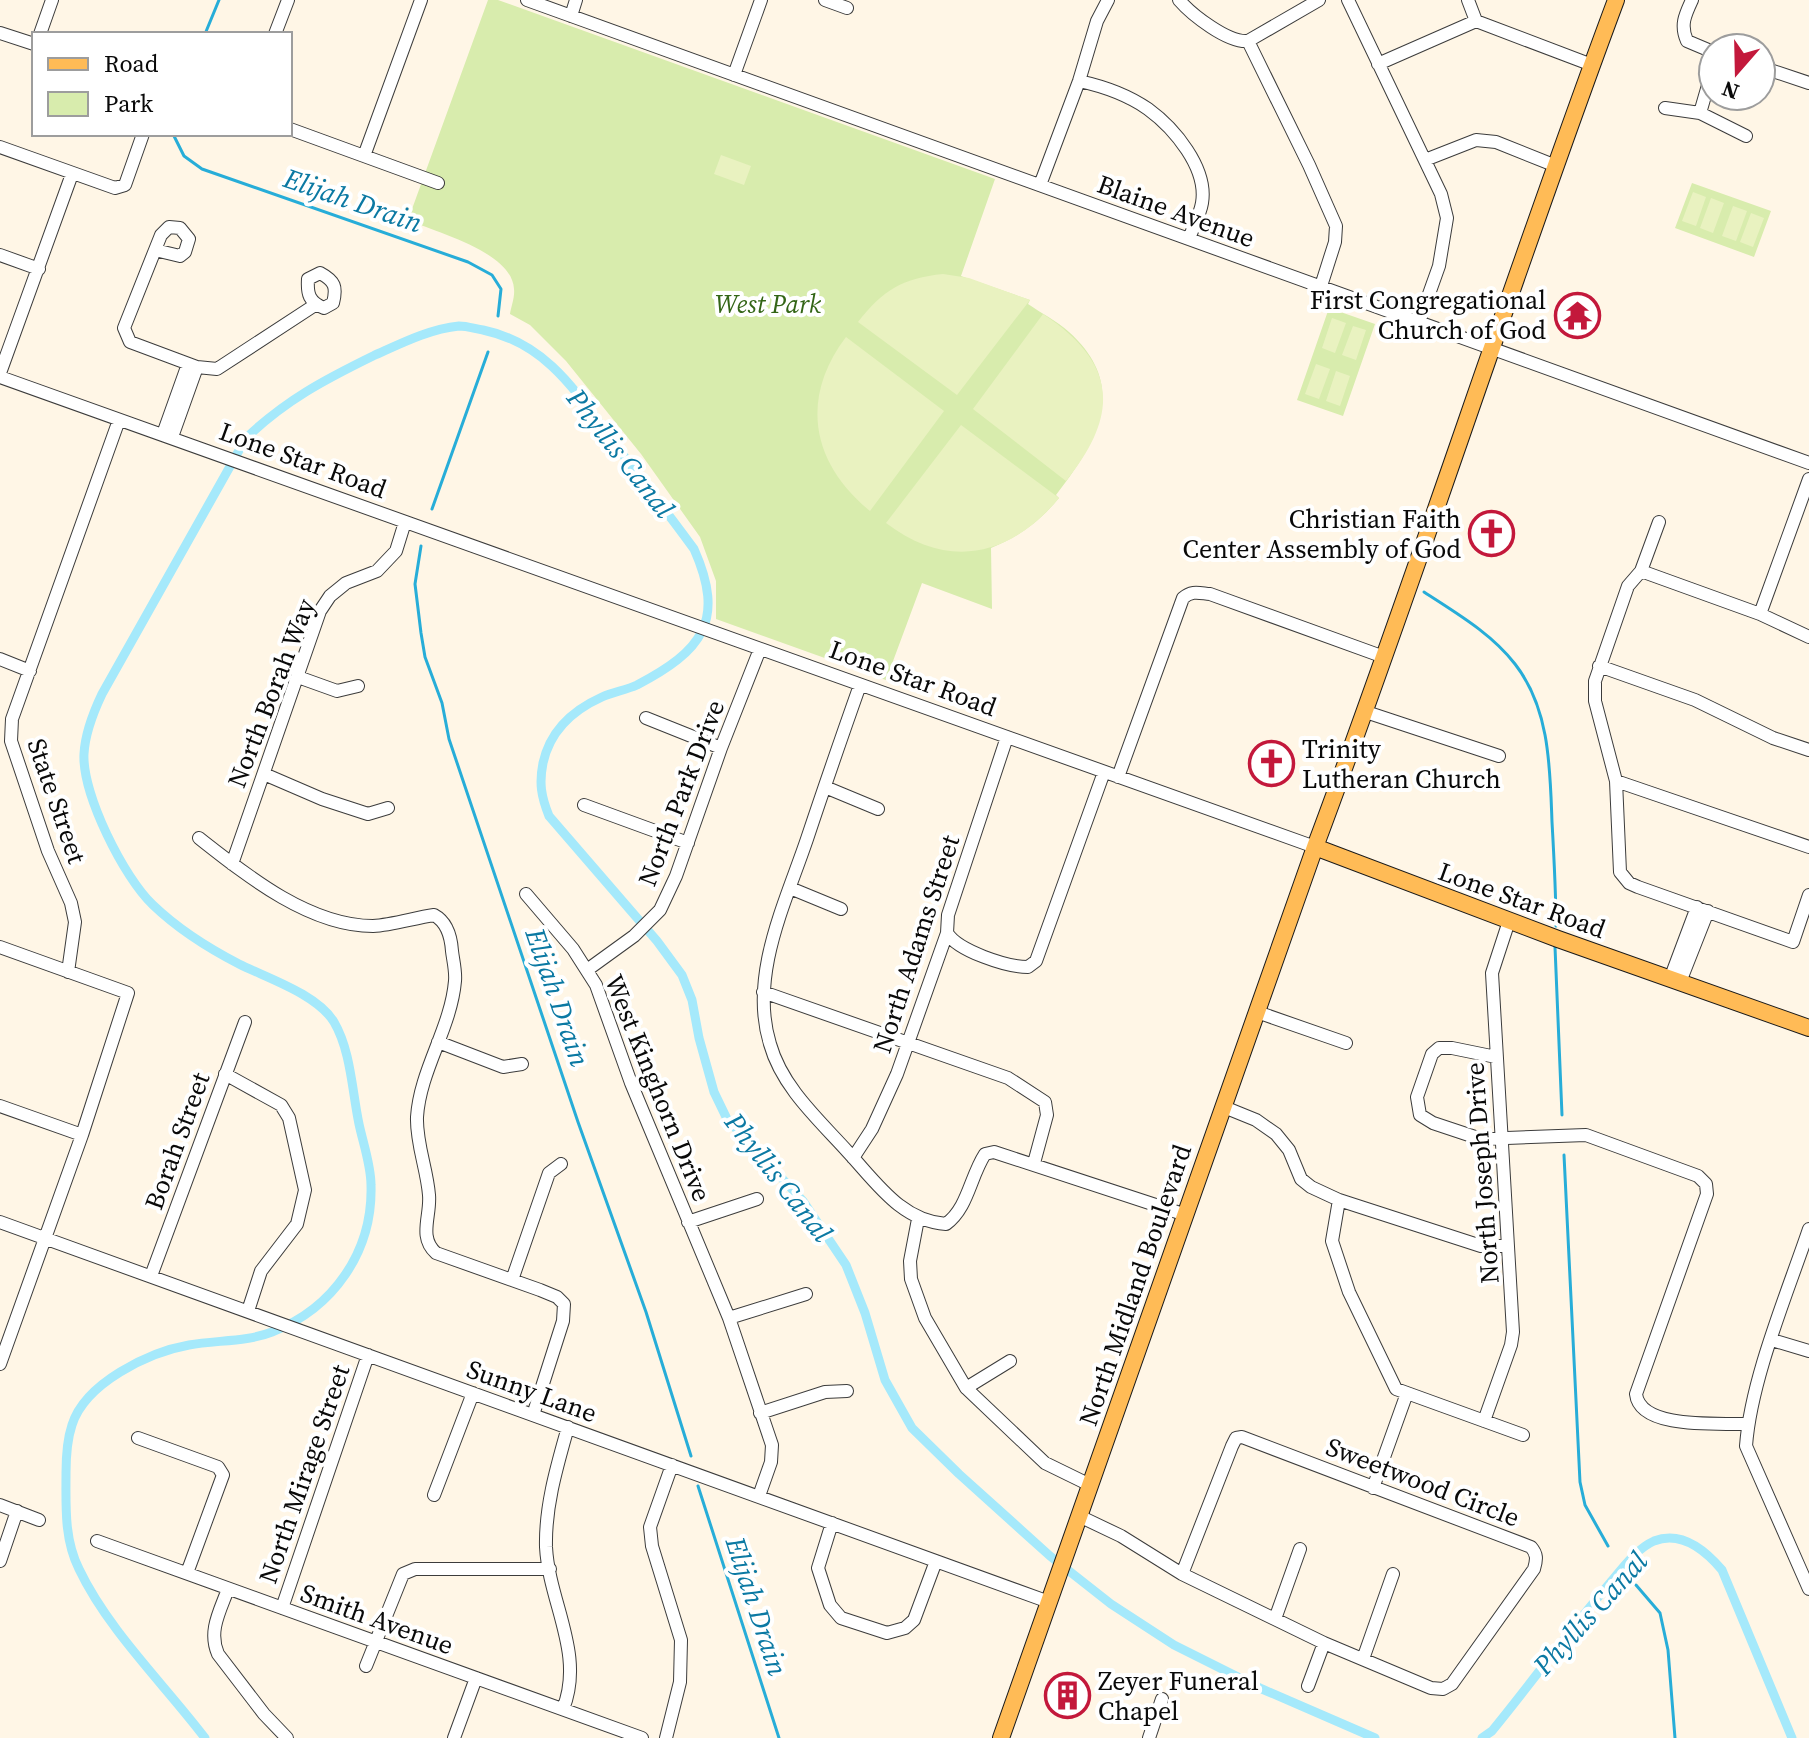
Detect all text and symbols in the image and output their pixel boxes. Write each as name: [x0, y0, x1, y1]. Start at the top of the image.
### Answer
legend: [32, 32, 292, 136]
north arrow: [1697, 32, 1777, 112]
text: Road: [104, 47, 159, 80]
text: N: [1717, 74, 1743, 108]
text: Park: [104, 87, 154, 120]
water label: Elijah Drain: [278, 158, 427, 241]
street label: Blaine Avenue: [1092, 166, 1260, 256]
place label: First Congregational Church of God: [1310, 282, 1546, 348]
park label: West Park: [715, 286, 822, 322]
temple icon: First Congregational Church of God: [1553, 291, 1601, 339]
water label: Phyllis Canal: [558, 380, 684, 526]
street label: Lone Star Road: [214, 413, 392, 507]
place label: Christian Faith Center Assembly of God: [1183, 501, 1461, 567]
church icon: Christian Faith Center Assembly of God: [1468, 510, 1516, 558]
street label: North Borah Way: [218, 593, 324, 793]
street label: Lone Star Road: [824, 631, 1002, 725]
street label: North Park Drive: [629, 695, 733, 891]
place label: Trinity Lutheran Church: [1302, 731, 1501, 797]
street label: State Street: [19, 734, 95, 869]
church icon: Trinity Lutheran Church: [1247, 740, 1295, 788]
street label: North Adams Street: [864, 830, 968, 1058]
street label: Lone Star Road: [1433, 853, 1611, 947]
water label: Elijah Drain: [516, 922, 599, 1071]
street label: West Kinghorn Drive: [596, 969, 720, 1207]
street label: North Joseph Drive: [1456, 1061, 1508, 1285]
street label: Borah Street: [136, 1067, 219, 1215]
water label: Phyllis Canal: [716, 1104, 842, 1250]
street label: North Midland Boulevard: [1070, 1139, 1200, 1431]
street label: Sunny Lane: [462, 1351, 602, 1431]
street label: North Mirage Street: [250, 1359, 359, 1588]
street label: Sweetwood Circle: [1321, 1429, 1525, 1535]
water label: Elijah Drain: [716, 1531, 797, 1681]
water label: Phyllis Canal: [1524, 1543, 1656, 1684]
street label: Smith Avenue: [296, 1575, 458, 1663]
place label: Zeyer Funeral Chapel: [1098, 1663, 1259, 1729]
building icon: Zeyer Funeral Chapel: [1043, 1672, 1091, 1720]

